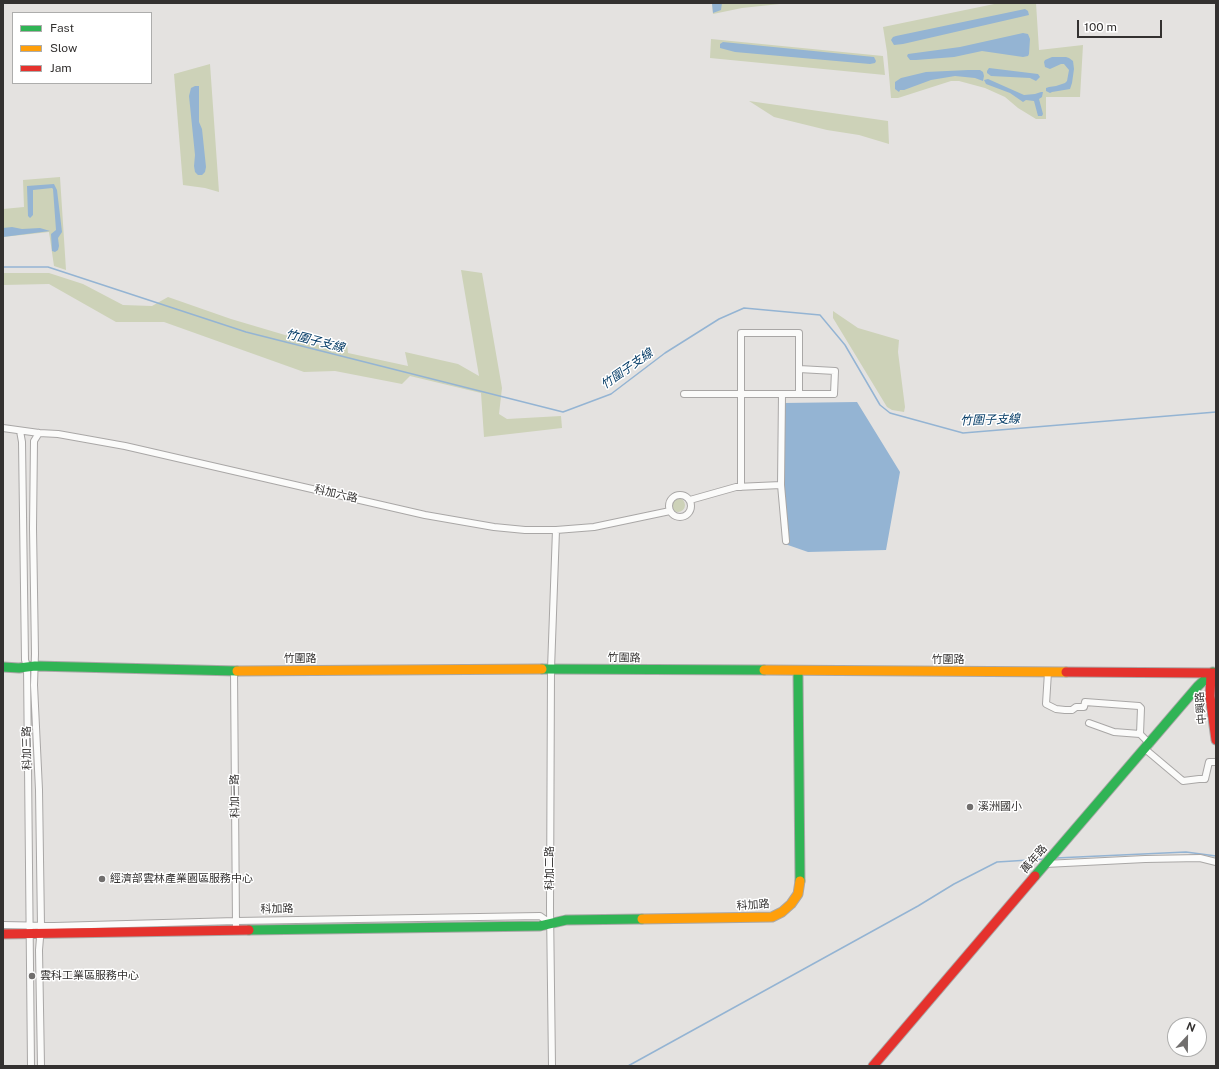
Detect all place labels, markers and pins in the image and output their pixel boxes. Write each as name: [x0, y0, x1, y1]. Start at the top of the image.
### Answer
place label: 溪洲國小: [978, 800, 1022, 814]
marker: 溪洲國小: [965, 802, 975, 812]
place label: 經濟部雲林產業園區服務中心: [110, 872, 253, 886]
marker: 經濟部雲林產業園區服務中心: [97, 874, 107, 884]
place label: 雲科工業區服務中心: [40, 969, 139, 983]
marker: 雲科工業區服務中心: [27, 971, 37, 981]

